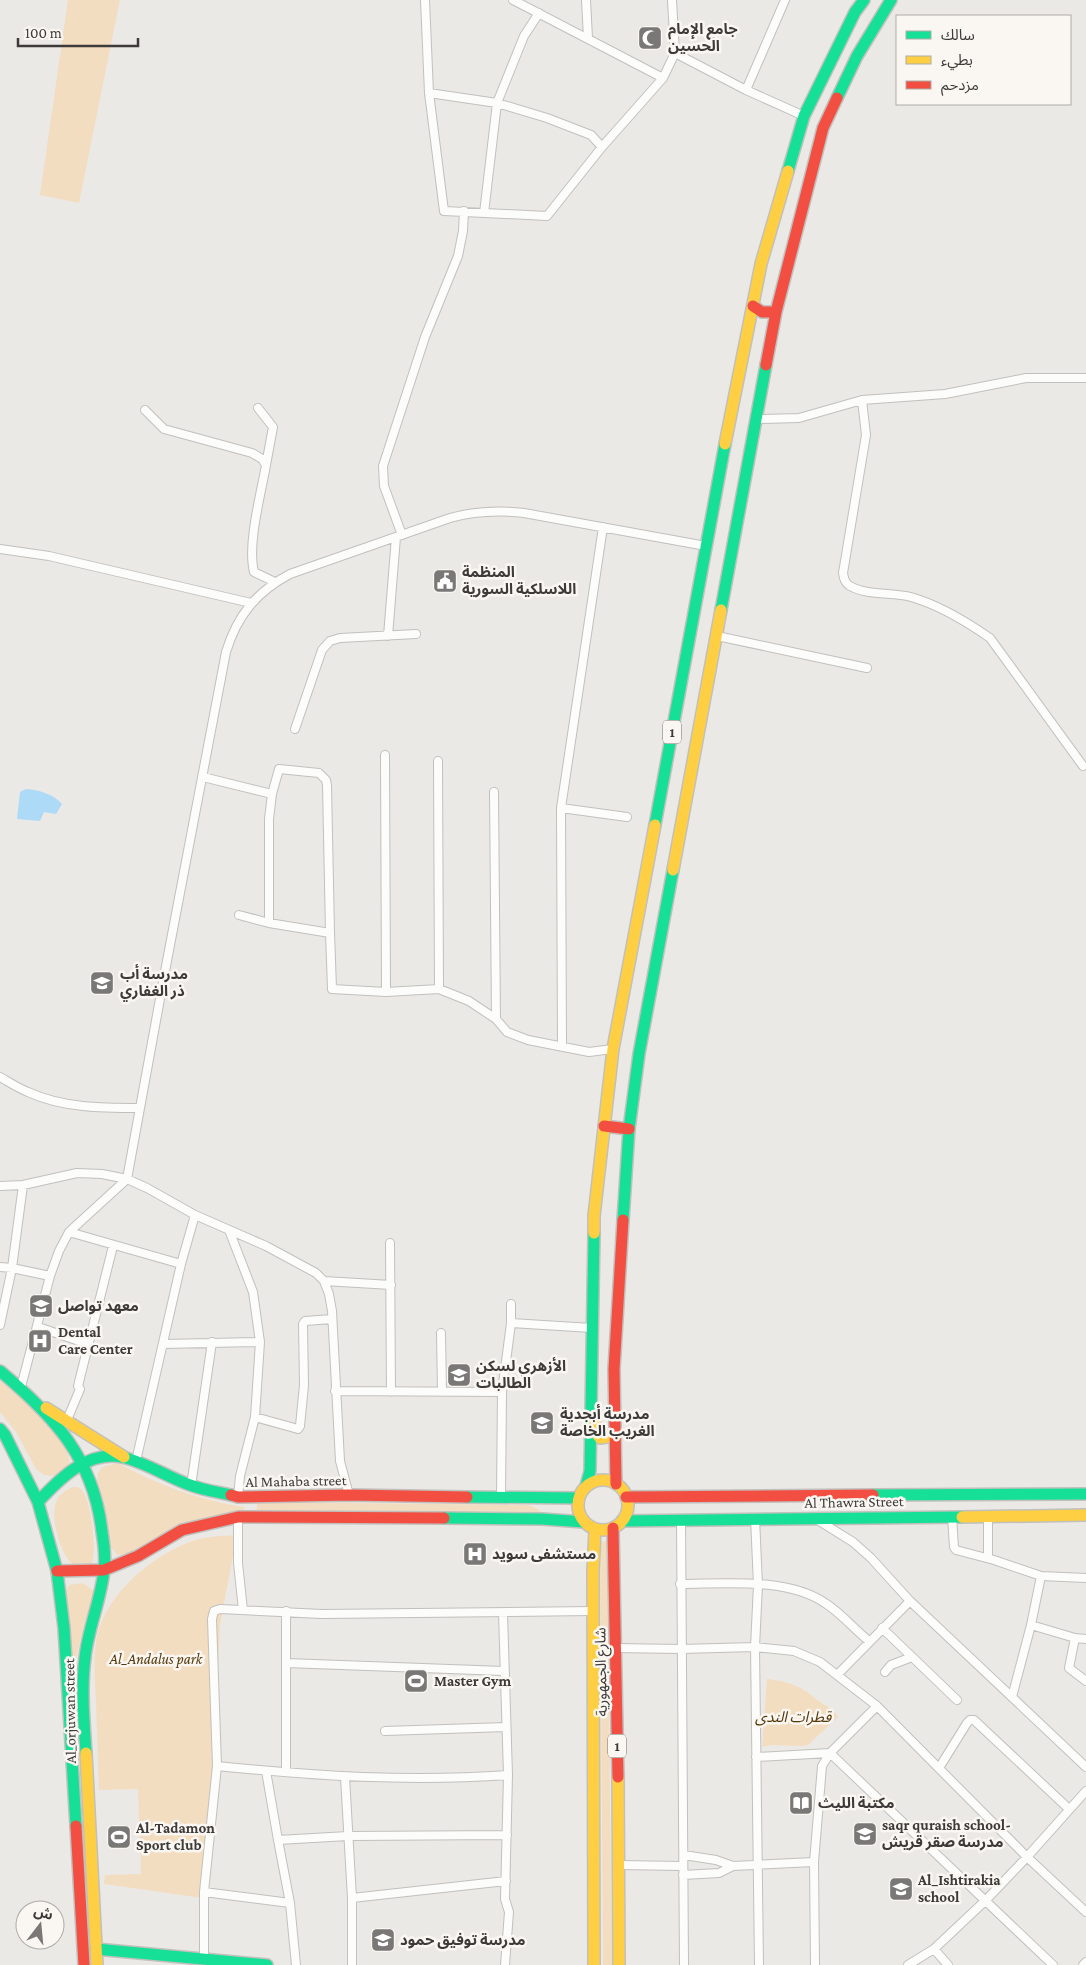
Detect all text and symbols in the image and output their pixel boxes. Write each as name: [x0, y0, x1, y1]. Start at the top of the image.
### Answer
scale bar: [18, 15, 138, 47]
legend: [896, 15, 1071, 105]
place label: جامع الإمام الحسين: [668, 21, 738, 55]
text: 100 m: [25, 25, 62, 41]
mosque icon: جامع الإمام الحسين: [637, 25, 663, 51]
text: سالك: [941, 27, 975, 43]
text: بطيء: [941, 52, 973, 71]
text: مزدحم: [941, 77, 979, 96]
place label: المنظمة اللاسلكية السورية: [462, 564, 576, 598]
public building icon: المنظمة اللاسلكية السورية: [432, 568, 458, 594]
road number: 1: [663, 720, 681, 744]
place label: مدرسة أب ذر الغفاري: [120, 964, 188, 1002]
school or university icon: مدرسة أب ذر الغفاري: [89, 970, 115, 996]
school or university icon: معهد تواصل: [28, 1293, 54, 1319]
place label: معهد تواصل: [58, 1298, 139, 1315]
place label: Dental Care Center: [58, 1324, 133, 1357]
hospital icon: Dental Care Center: [27, 1328, 53, 1354]
place label: الأزهري لسكن الطالبات: [476, 1357, 566, 1391]
school or university icon: الأزهري لسكن الطالبات: [446, 1362, 472, 1388]
place label: مدرسة أبجدية الغريب الخاصة: [560, 1404, 655, 1440]
school or university icon: مدرسة أبجدية الغريب الخاصة: [529, 1410, 555, 1436]
street label: Al Mahaba street: [245, 1472, 348, 1490]
street label: Al Thawra Street: [804, 1493, 905, 1511]
hospital icon: مستشفى سويد: [462, 1541, 488, 1567]
place label: مستشفى سويد: [492, 1546, 596, 1563]
street label: شارع الجمهورية: [592, 1627, 614, 1717]
park label: Al_Andalus park: [109, 1651, 204, 1668]
street label: Al_orjuwan street: [61, 1657, 80, 1764]
sports icon: Master Gym: [403, 1668, 429, 1694]
place label: Master Gym: [434, 1673, 511, 1689]
park label: قطرات الندى: [755, 1709, 833, 1726]
road number: 1: [608, 1734, 626, 1758]
library icon: مكتبة الليث: [788, 1790, 814, 1816]
place label: مكتبة الليث: [818, 1795, 894, 1811]
place label: saqr quraish school- مدرسة صقر قريش: [882, 1817, 1011, 1851]
place label: Al-Tadamon Sport club: [135, 1820, 215, 1853]
school or university icon: saqr quraish school- مدرسة صقر قريش: [852, 1821, 878, 1847]
sports icon: Al-Tadamon Sport club: [106, 1824, 132, 1850]
place label: Al_Ishtirakia school: [917, 1872, 1001, 1905]
school or university icon: Al_Ishtirakia school: [888, 1876, 914, 1902]
north arrow: [15, 1900, 65, 1950]
text: ش: [32, 1902, 55, 1923]
school or university icon: مدرسة توفيق حمود: [370, 1927, 396, 1953]
place label: مدرسة توفيق حمود: [400, 1932, 526, 1949]

